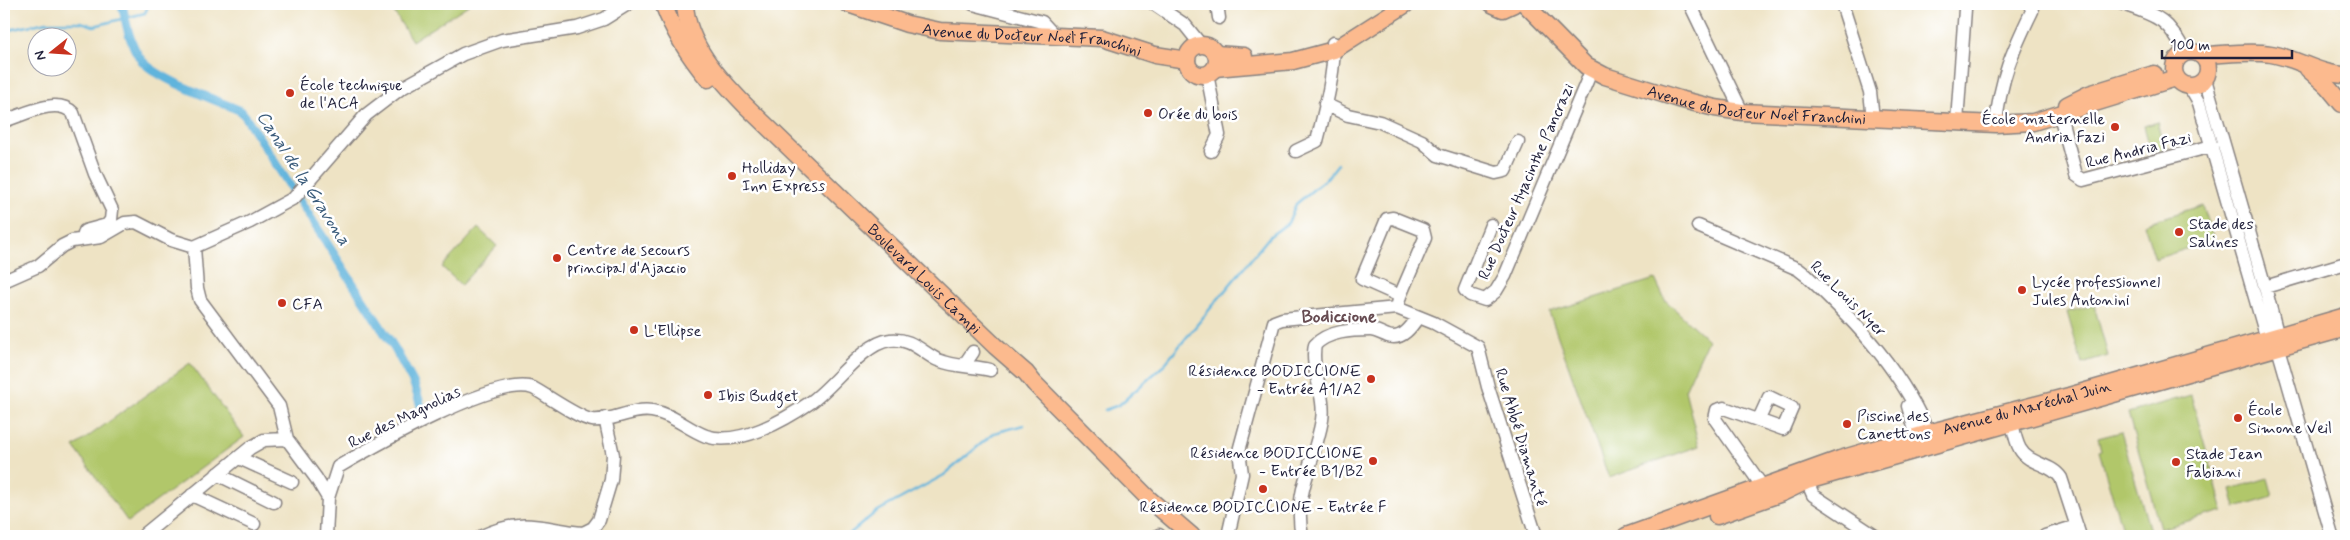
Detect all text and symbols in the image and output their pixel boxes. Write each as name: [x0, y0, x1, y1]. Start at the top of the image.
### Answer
street label: Avenue du Docteur Noël Franchini: [920, 19, 1144, 62]
north arrow: [28, 28, 78, 78]
scale bar: [2162, 28, 2292, 60]
text: 100 m: [2170, 36, 2210, 56]
text: N: [31, 48, 50, 63]
place label: École technique de l'ACA: [300, 75, 403, 114]
street label: Rue Docteur Hyacinthe Pancrazi: [1473, 80, 1579, 283]
street label: Avenue du Docteur Noël Franchini: [1644, 81, 1866, 130]
marker: École technique de l'ACA: [284, 87, 296, 99]
place label: Orée du bois: [1158, 104, 1238, 125]
water label: Canal de la Gravona: [251, 106, 356, 251]
marker: Orée du bois: [1142, 107, 1154, 119]
place label: École maternelle Andria Fazi: [1982, 109, 2105, 148]
marker: École maternelle Andria Fazi: [2109, 121, 2121, 133]
street label: Rue Andria Fazi: [2083, 127, 2194, 174]
place label: Holliday Inn Express: [742, 158, 825, 197]
marker: Holliday Inn Express: [726, 170, 738, 182]
place label: Stade des Salines: [2189, 214, 2254, 253]
street label: Boulevard Louis Campi: [862, 220, 985, 339]
marker: Stade des Salines: [2173, 226, 2185, 238]
place label: Centre de secours principal d'Ajaccio: [567, 240, 690, 279]
marker: Centre de secours principal d'Ajaccio: [551, 252, 563, 264]
street label: Rue Louis Nyer: [1805, 256, 1891, 342]
place label: Lycée professionnel Jules Antonini: [2032, 272, 2160, 311]
marker: Lycée professionnel Jules Antonini: [2016, 284, 2028, 296]
place label: CFA: [292, 294, 323, 315]
marker: CFA: [276, 297, 288, 309]
district label: Bodiccione: [1301, 305, 1377, 329]
place label: L'Ellipse: [644, 321, 702, 342]
marker: L'Ellipse: [628, 324, 640, 336]
place label: Résidence BODICCIONE - Entrée A1/A2: [1188, 361, 1361, 400]
street label: Rue Abbé Diamanté: [1490, 366, 1552, 509]
marker: Résidence BODICCIONE - Entrée A1/A2: [1365, 373, 1377, 385]
street label: Avenue du Maréchal Juin: [1940, 375, 2114, 441]
street label: Rue des Magnolias: [345, 381, 464, 454]
place label: Ibis Budget: [718, 386, 799, 408]
marker: Ibis Budget: [702, 389, 714, 401]
place label: École Simone Veil: [2248, 400, 2332, 439]
place label: Piscine des Canettons: [1857, 406, 1931, 445]
marker: École Simone Veil: [2232, 412, 2244, 424]
marker: Piscine des Canettons: [1841, 418, 1853, 430]
place label: Résidence BODICCIONE - Entrée B1/B2: [1190, 443, 1363, 482]
place label: Stade Jean Fabiani: [2186, 444, 2263, 483]
marker: Résidence BODICCIONE - Entrée B1/B2: [1367, 455, 1379, 467]
marker: Stade Jean Fabiani: [2170, 456, 2182, 468]
marker: Résidence BODICCIONE - Entrée F: [1257, 483, 1269, 495]
place label: Résidence BODICCIONE - Entrée F: [1139, 497, 1387, 518]

